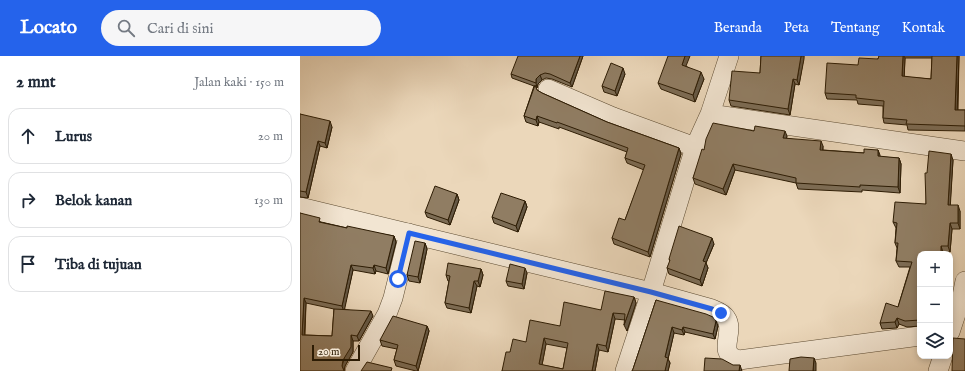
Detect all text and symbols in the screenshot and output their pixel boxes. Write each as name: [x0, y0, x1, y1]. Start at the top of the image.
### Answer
search box: [101, 10, 381, 46]
text: Locato: [20, 16, 77, 40]
icon: search: [115, 17, 137, 39]
text: Cari di sini: [147, 19, 214, 38]
text: Beranda: [714, 19, 762, 37]
text: Peta: [784, 19, 809, 37]
text: Tentang: [831, 19, 880, 37]
text: Kontak: [902, 19, 945, 37]
text: 2 mnt: [16, 72, 56, 93]
text: Jalan kaki · 150 m: [194, 74, 284, 91]
icon: ahead: [17, 125, 39, 147]
text: Lurus: [55, 127, 92, 146]
text: 20 m: [258, 128, 283, 145]
icon: right: [17, 189, 39, 211]
text: Belok kanan: [55, 191, 132, 210]
text: 130 m: [254, 192, 283, 209]
map controls: [917, 251, 953, 359]
button: +: [917, 251, 953, 287]
icon: arrive: [17, 253, 39, 275]
text: Tiba di tujuan: [55, 255, 142, 274]
route start: [389, 270, 407, 288]
button: −: [917, 287, 953, 323]
route end: [712, 304, 730, 322]
button: layers: [917, 323, 953, 359]
scale bar: [312, 343, 360, 362]
text: 20 m: [318, 345, 339, 359]

